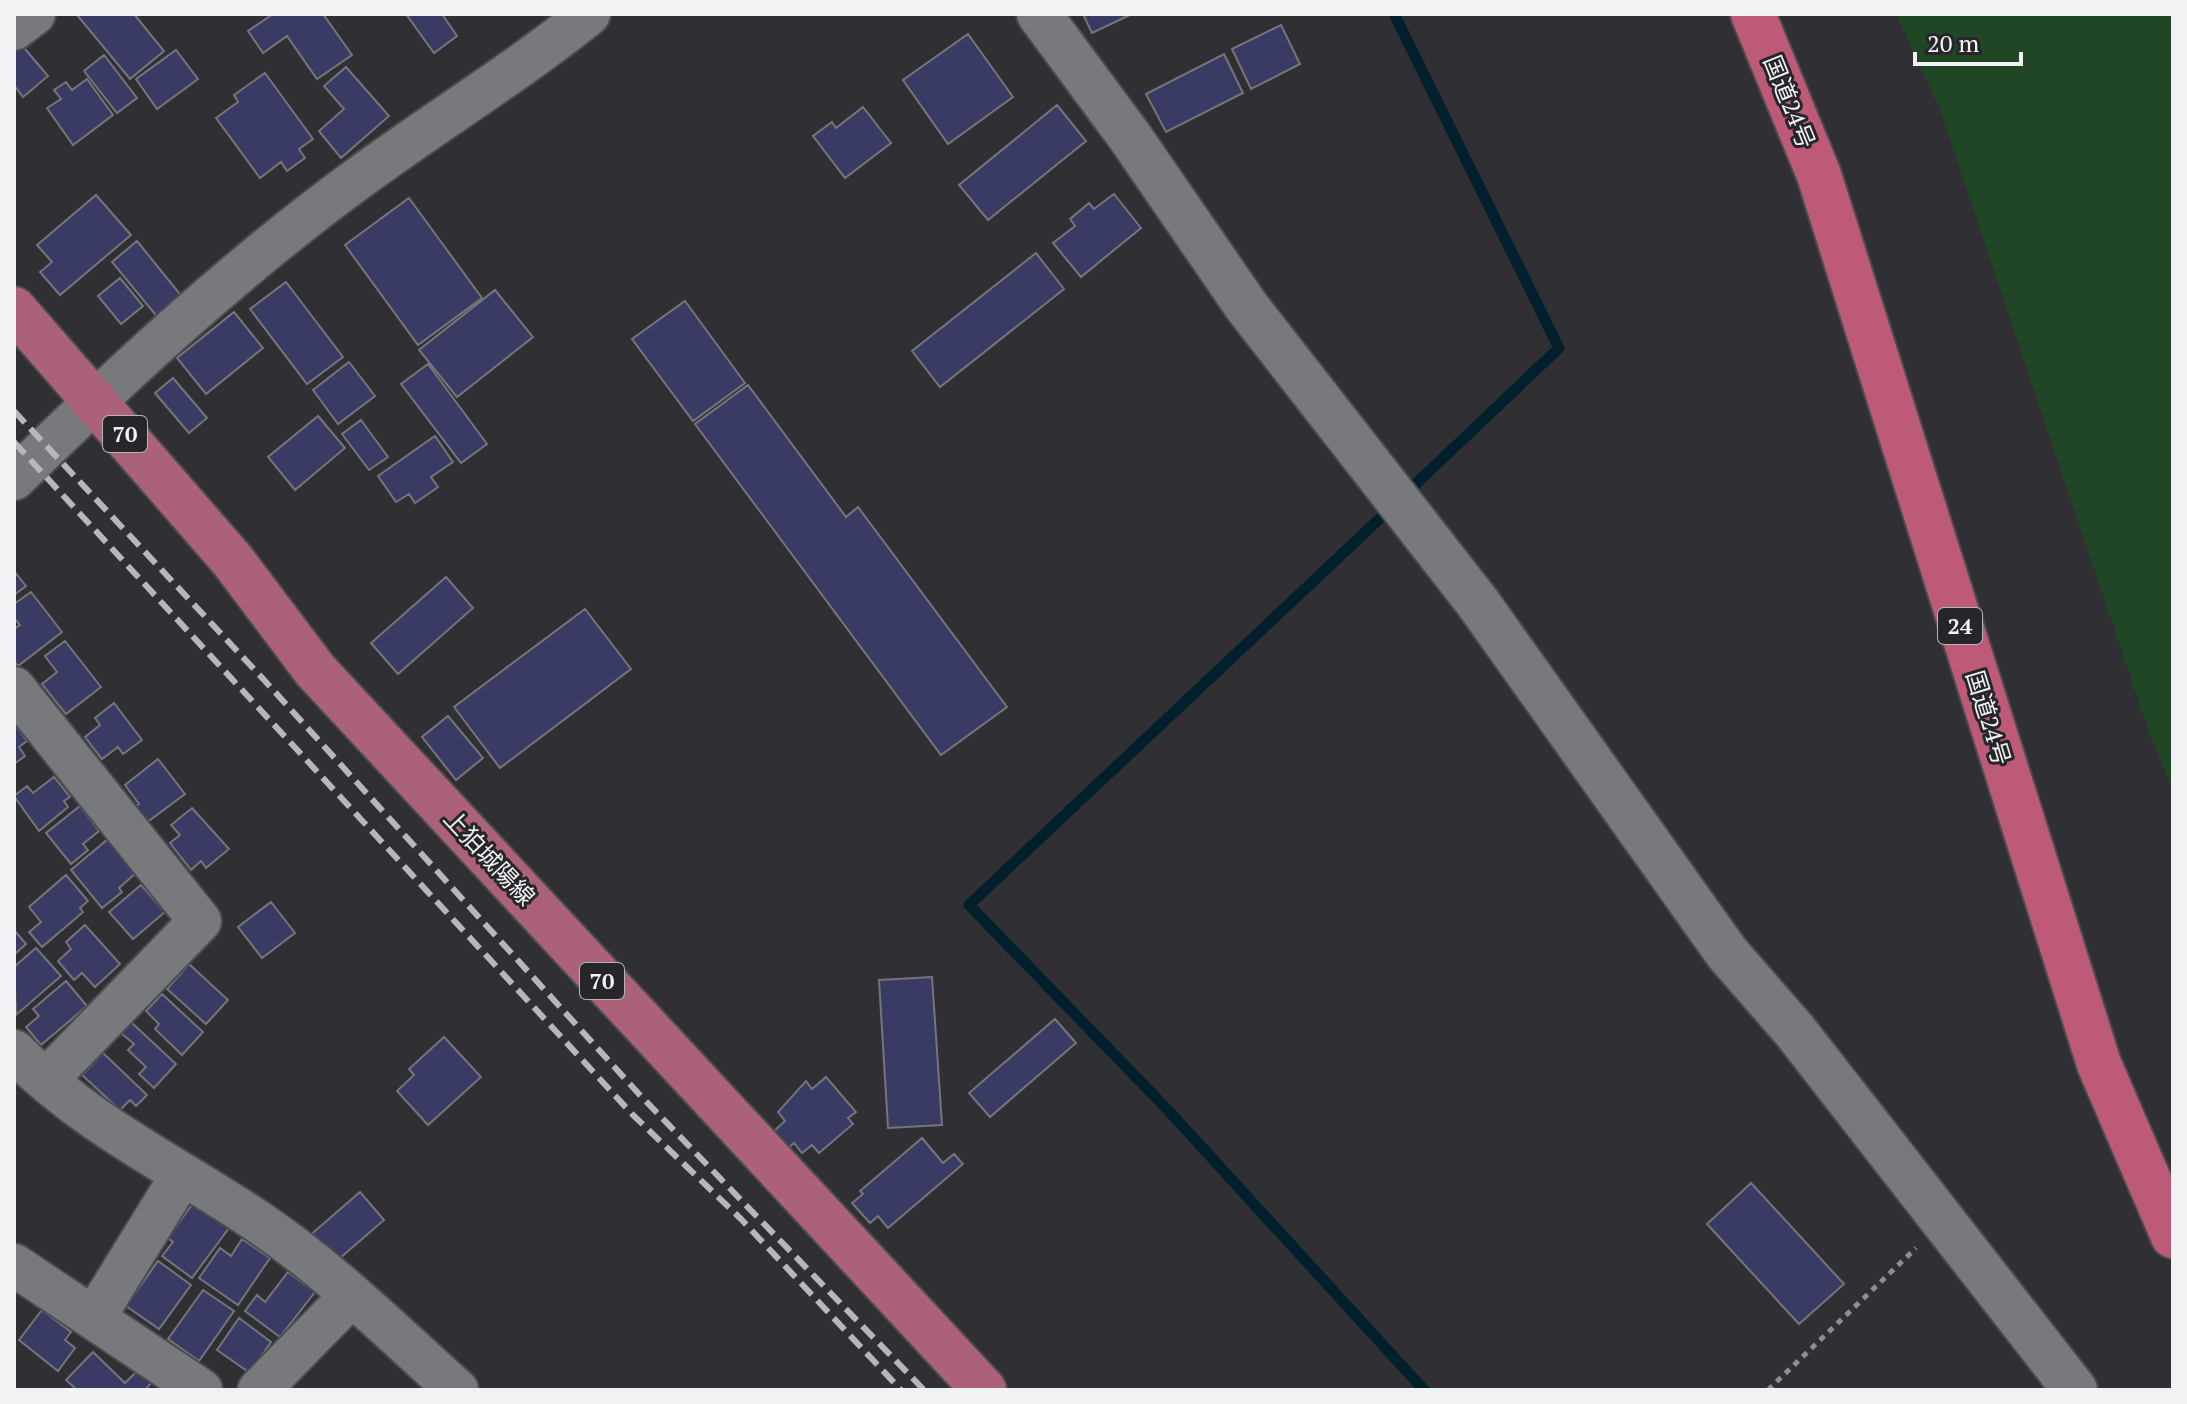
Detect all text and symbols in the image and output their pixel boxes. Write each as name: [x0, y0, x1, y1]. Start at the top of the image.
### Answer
scale bar: [1915, 16, 2021, 66]
text: 20 m: [1927, 27, 1979, 59]
street label: 国道24号: [1757, 50, 1823, 153]
road number: 70: [103, 416, 147, 452]
road number: 24: [1938, 608, 1982, 644]
street label: 国道24号: [1959, 666, 2019, 769]
street label: 上狛城陽線: [437, 803, 542, 912]
road number: 70: [580, 963, 624, 999]

